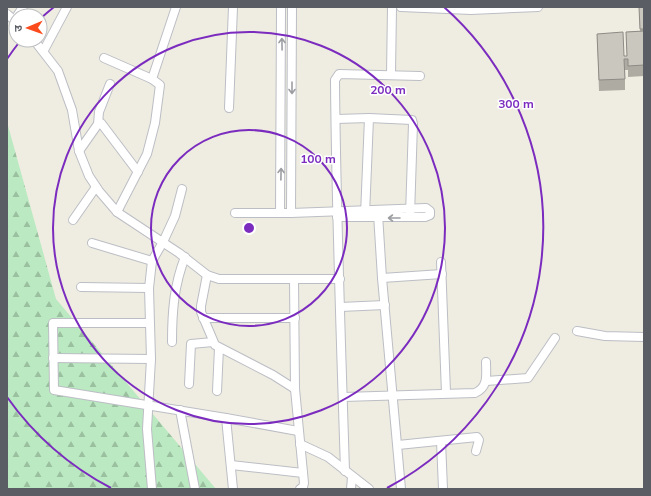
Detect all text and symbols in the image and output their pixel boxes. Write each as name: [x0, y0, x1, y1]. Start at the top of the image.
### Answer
north arrow: [8, 8, 48, 48]
text: उ: [11, 24, 25, 32]
one-way arrow: [278, 38, 286, 51]
one-way arrow: [288, 81, 296, 94]
text: 200 m: [370, 82, 406, 97]
text: 300 m: [498, 96, 534, 111]
text: 100 m: [300, 151, 336, 166]
one-way arrow: [277, 168, 285, 181]
one-way arrow: [388, 214, 401, 222]
centre of rings: [242, 221, 256, 235]

